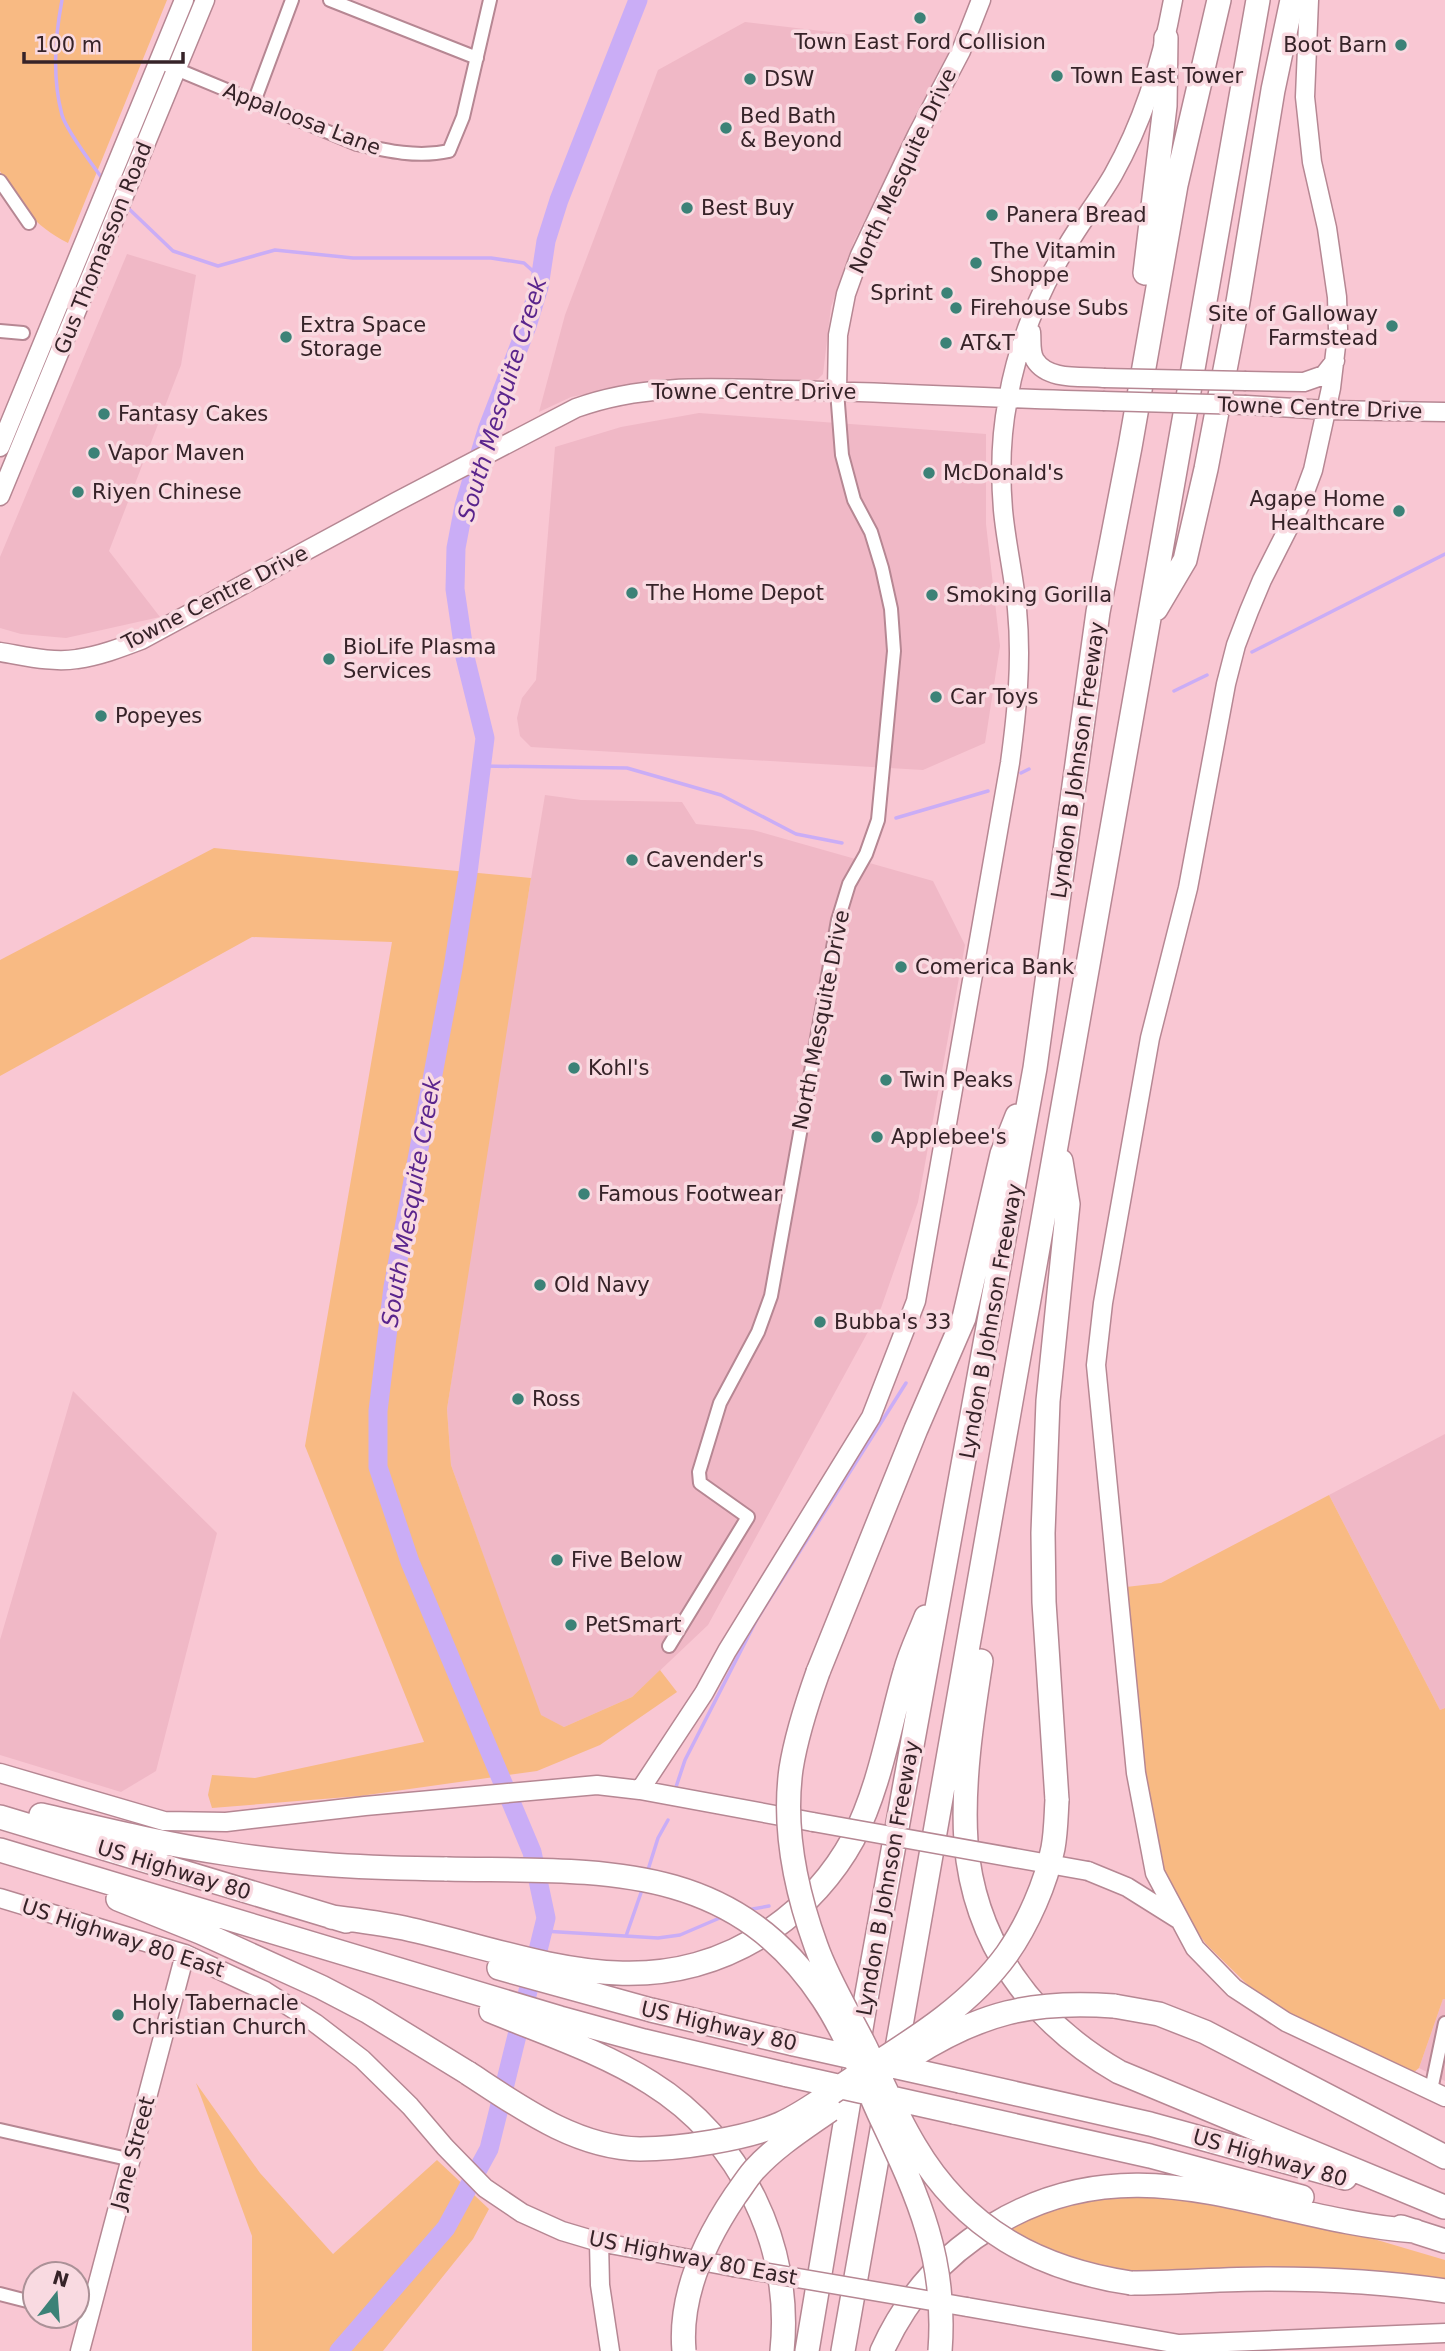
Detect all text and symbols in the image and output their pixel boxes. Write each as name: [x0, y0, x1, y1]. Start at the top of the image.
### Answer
marker: Town East Ford Collision: [912, 10, 928, 26]
scale bar: [24, 21, 184, 65]
place label: Town East Ford Collision: [793, 30, 1046, 54]
text: 100 m: [35, 33, 102, 57]
place label: Boot Barn: [1283, 33, 1387, 57]
marker: Boot Barn: [1393, 37, 1409, 53]
place label: Town East Tower: [1070, 64, 1243, 88]
street label: North Mesquite Drive: [845, 65, 961, 277]
place label: DSW: [764, 67, 815, 91]
marker: Town East Tower: [1049, 68, 1065, 84]
marker: DSW: [742, 71, 758, 87]
street label: Appaloosa Lane: [220, 78, 384, 160]
place label: Bed Bath & Beyond: [740, 104, 842, 152]
marker: Bed Bath & Beyond: [718, 120, 734, 136]
street label: Gus Thomasson Road: [49, 138, 157, 358]
place label: Best Buy: [701, 196, 794, 220]
marker: Best Buy: [679, 200, 695, 216]
place label: Panera Bread: [1006, 203, 1147, 227]
marker: Panera Bread: [984, 207, 1000, 223]
place label: The Vitamin Shoppe: [989, 239, 1116, 287]
marker: The Vitamin Shoppe: [968, 255, 984, 271]
water label: South Mesquite Creek: [453, 272, 552, 524]
place label: Sprint: [870, 281, 933, 305]
marker: Sprint: [939, 285, 955, 301]
place label: Firehouse Subs: [970, 296, 1128, 320]
marker: Firehouse Subs: [948, 300, 964, 316]
place label: Site of Galloway Farmstead: [1208, 302, 1378, 350]
place label: Extra Space Storage: [300, 313, 426, 361]
marker: Site of Galloway Farmstead: [1384, 318, 1400, 334]
marker: Extra Space Storage: [278, 329, 294, 345]
place label: AT&T: [960, 331, 1015, 355]
marker: AT&T: [938, 335, 954, 351]
street label: Towne Centre Drive: [650, 380, 857, 404]
street label: Towne Centre Drive: [1216, 392, 1423, 424]
place label: Fantasy Cakes: [118, 402, 268, 426]
marker: Fantasy Cakes: [96, 406, 112, 422]
place label: Vapor Maven: [108, 441, 245, 465]
marker: Vapor Maven: [86, 445, 102, 461]
place label: McDonald's: [943, 461, 1064, 485]
marker: McDonald's: [921, 465, 937, 481]
place label: Riyen Chinese: [92, 480, 242, 504]
marker: Riyen Chinese: [70, 484, 86, 500]
place label: Agape Home Healthcare: [1249, 487, 1385, 535]
marker: Agape Home Healthcare: [1391, 503, 1407, 519]
street label: Towne Centre Drive: [117, 541, 312, 656]
place label: The Home Depot: [645, 581, 824, 605]
place label: Smoking Gorilla: [946, 583, 1112, 607]
marker: The Home Depot: [624, 585, 640, 601]
marker: Smoking Gorilla: [924, 587, 940, 603]
street label: Lyndon B Johnson Freeway: [1047, 620, 1109, 900]
place label: BioLife Plasma Services: [343, 635, 496, 683]
marker: BioLife Plasma Services: [321, 651, 337, 667]
place label: Car Toys: [950, 685, 1038, 709]
marker: Car Toys: [928, 689, 944, 705]
place label: Popeyes: [115, 704, 202, 728]
marker: Popeyes: [93, 708, 109, 724]
place label: Cavender's: [646, 848, 764, 872]
marker: Cavender's: [624, 852, 640, 868]
street label: North Mesquite Drive: [788, 908, 854, 1132]
place label: Comerica Bank: [915, 955, 1075, 979]
marker: Comerica Bank: [893, 959, 909, 975]
place label: Kohl's: [588, 1056, 649, 1080]
marker: Kohl's: [566, 1060, 582, 1076]
place label: Twin Peaks: [899, 1068, 1013, 1092]
marker: Twin Peaks: [878, 1072, 894, 1088]
water label: South Mesquite Creek: [376, 1073, 446, 1329]
place label: Applebee's: [891, 1125, 1007, 1149]
marker: Applebee's: [869, 1129, 885, 1145]
street label: Lyndon B Johnson Freeway: [955, 1181, 1027, 1461]
place label: Famous Footwear: [598, 1182, 782, 1206]
marker: Famous Footwear: [576, 1186, 592, 1202]
place label: Old Navy: [554, 1273, 650, 1297]
marker: Old Navy: [532, 1277, 548, 1293]
place label: Bubba's 33: [834, 1310, 951, 1334]
marker: Bubba's 33: [812, 1314, 828, 1330]
place label: Ross: [532, 1387, 580, 1411]
marker: Ross: [510, 1391, 526, 1407]
place label: Five Below: [571, 1548, 683, 1572]
marker: Five Below: [549, 1552, 565, 1568]
place label: PetSmart: [585, 1613, 682, 1637]
marker: PetSmart: [563, 1617, 579, 1633]
street label: Lyndon B Johnson Freeway: [852, 1738, 924, 2018]
street label: US Highway 80: [94, 1835, 254, 1905]
street label: US Highway 80 East: [19, 1894, 227, 1982]
place label: Holy Tabernacle Christian Church: [132, 1991, 307, 2039]
street label: US Highway 80: [639, 1996, 799, 2056]
marker: Holy Tabernacle Christian Church: [110, 2007, 126, 2023]
street label: Jane Street: [106, 2094, 160, 2214]
street label: US Highway 80: [1190, 2124, 1350, 2192]
street label: US Highway 80 East: [587, 2226, 799, 2290]
north arrow: [21, 2260, 91, 2330]
text: N: [50, 2266, 72, 2292]

